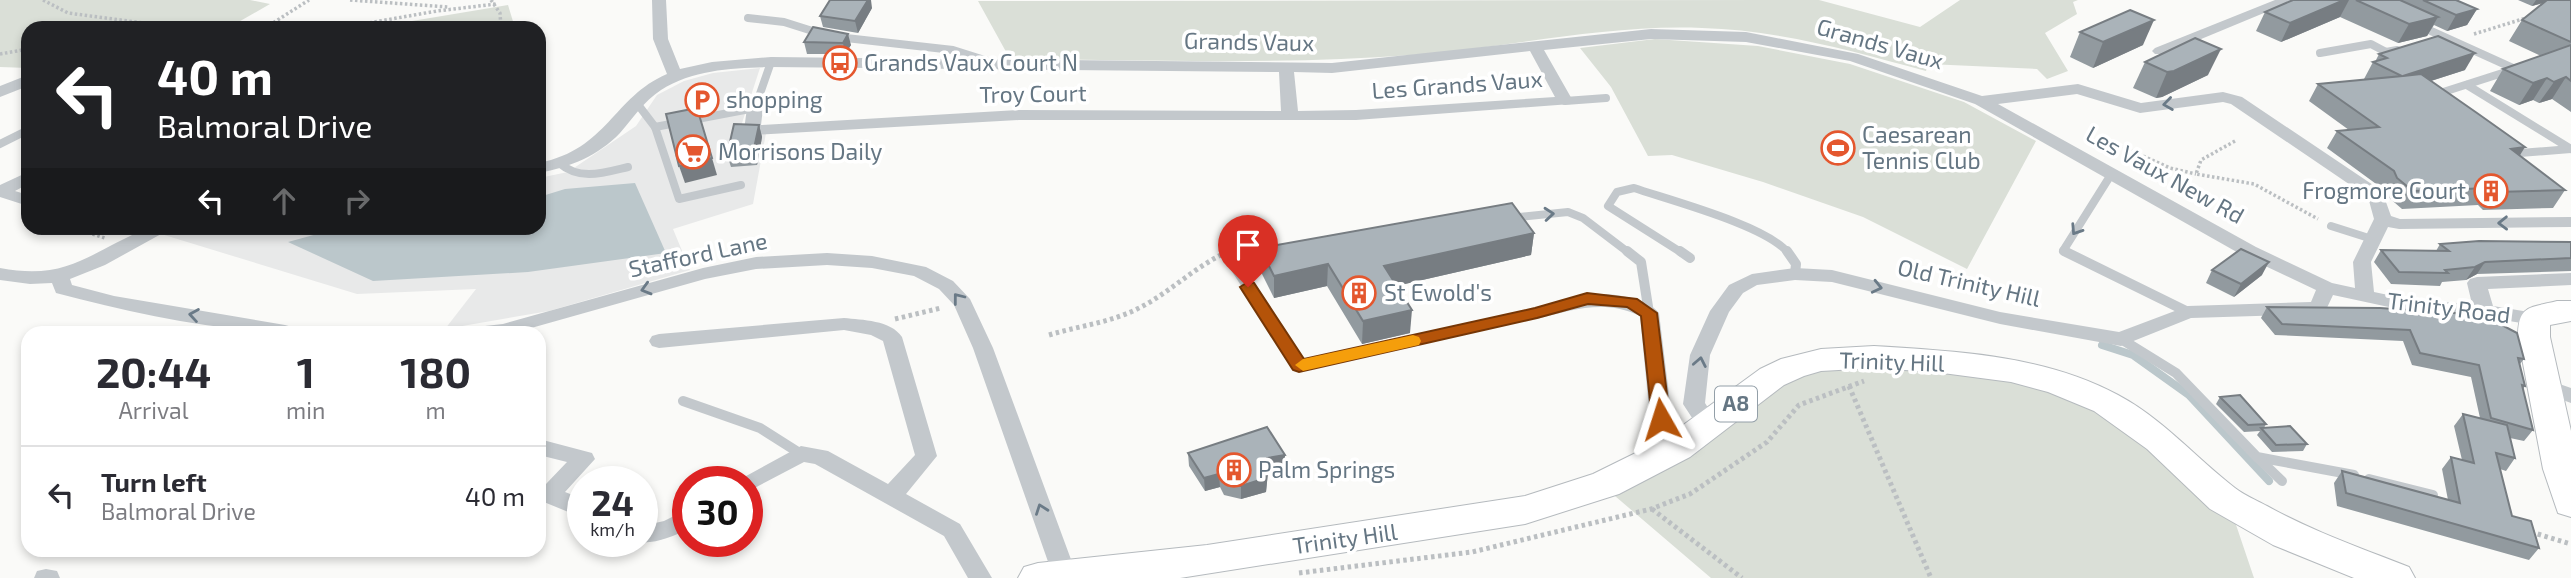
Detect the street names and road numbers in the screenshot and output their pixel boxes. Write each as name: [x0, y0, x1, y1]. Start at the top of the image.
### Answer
street label: Grands Vaux: [1814, 12, 1947, 74]
street label: Grands Vaux: [1184, 26, 1314, 56]
street label: Les Grands Vaux: [1371, 64, 1543, 104]
street label: Troy Court: [979, 78, 1087, 108]
street label: Les Vaux New Rd: [2082, 119, 2249, 229]
street label: Stafford Lane: [626, 226, 770, 282]
street label: Old Trinity Hill: [1895, 252, 2043, 312]
street label: Trinity Road: [2386, 286, 2512, 328]
street label: Trinity Hill: [1839, 345, 1945, 377]
road number: A8: [1715, 386, 1757, 422]
street label: Trinity Hill: [1291, 517, 1399, 559]

